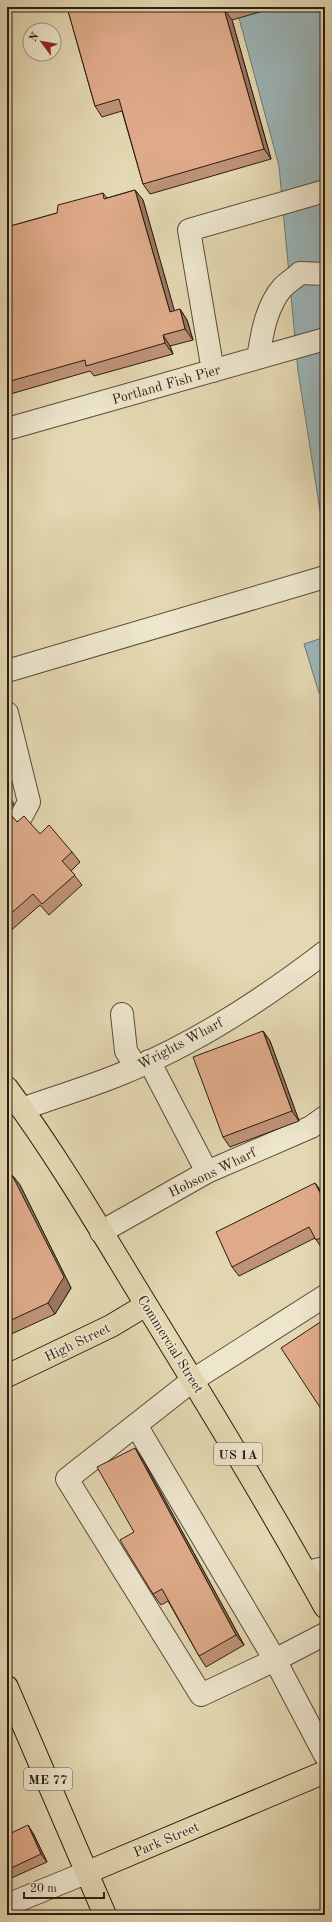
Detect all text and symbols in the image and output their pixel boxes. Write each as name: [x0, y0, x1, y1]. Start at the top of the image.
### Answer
north arrow: [22, 22, 62, 62]
text: N: [28, 31, 42, 44]
street label: Portland Fish Pier: [110, 363, 222, 407]
street label: Wrights Wharf: [136, 1015, 227, 1072]
street label: Hobsons Wharf: [166, 1145, 260, 1200]
street label: Commercial Street: [134, 1293, 206, 1396]
street label: High Street: [42, 1321, 113, 1365]
road number: US 1A: [214, 1443, 262, 1465]
road number: ME 77: [24, 1768, 72, 1790]
street label: Park Street: [131, 1820, 201, 1860]
scale bar: [24, 1874, 104, 1900]
text: 20 m: [30, 1883, 57, 1895]

